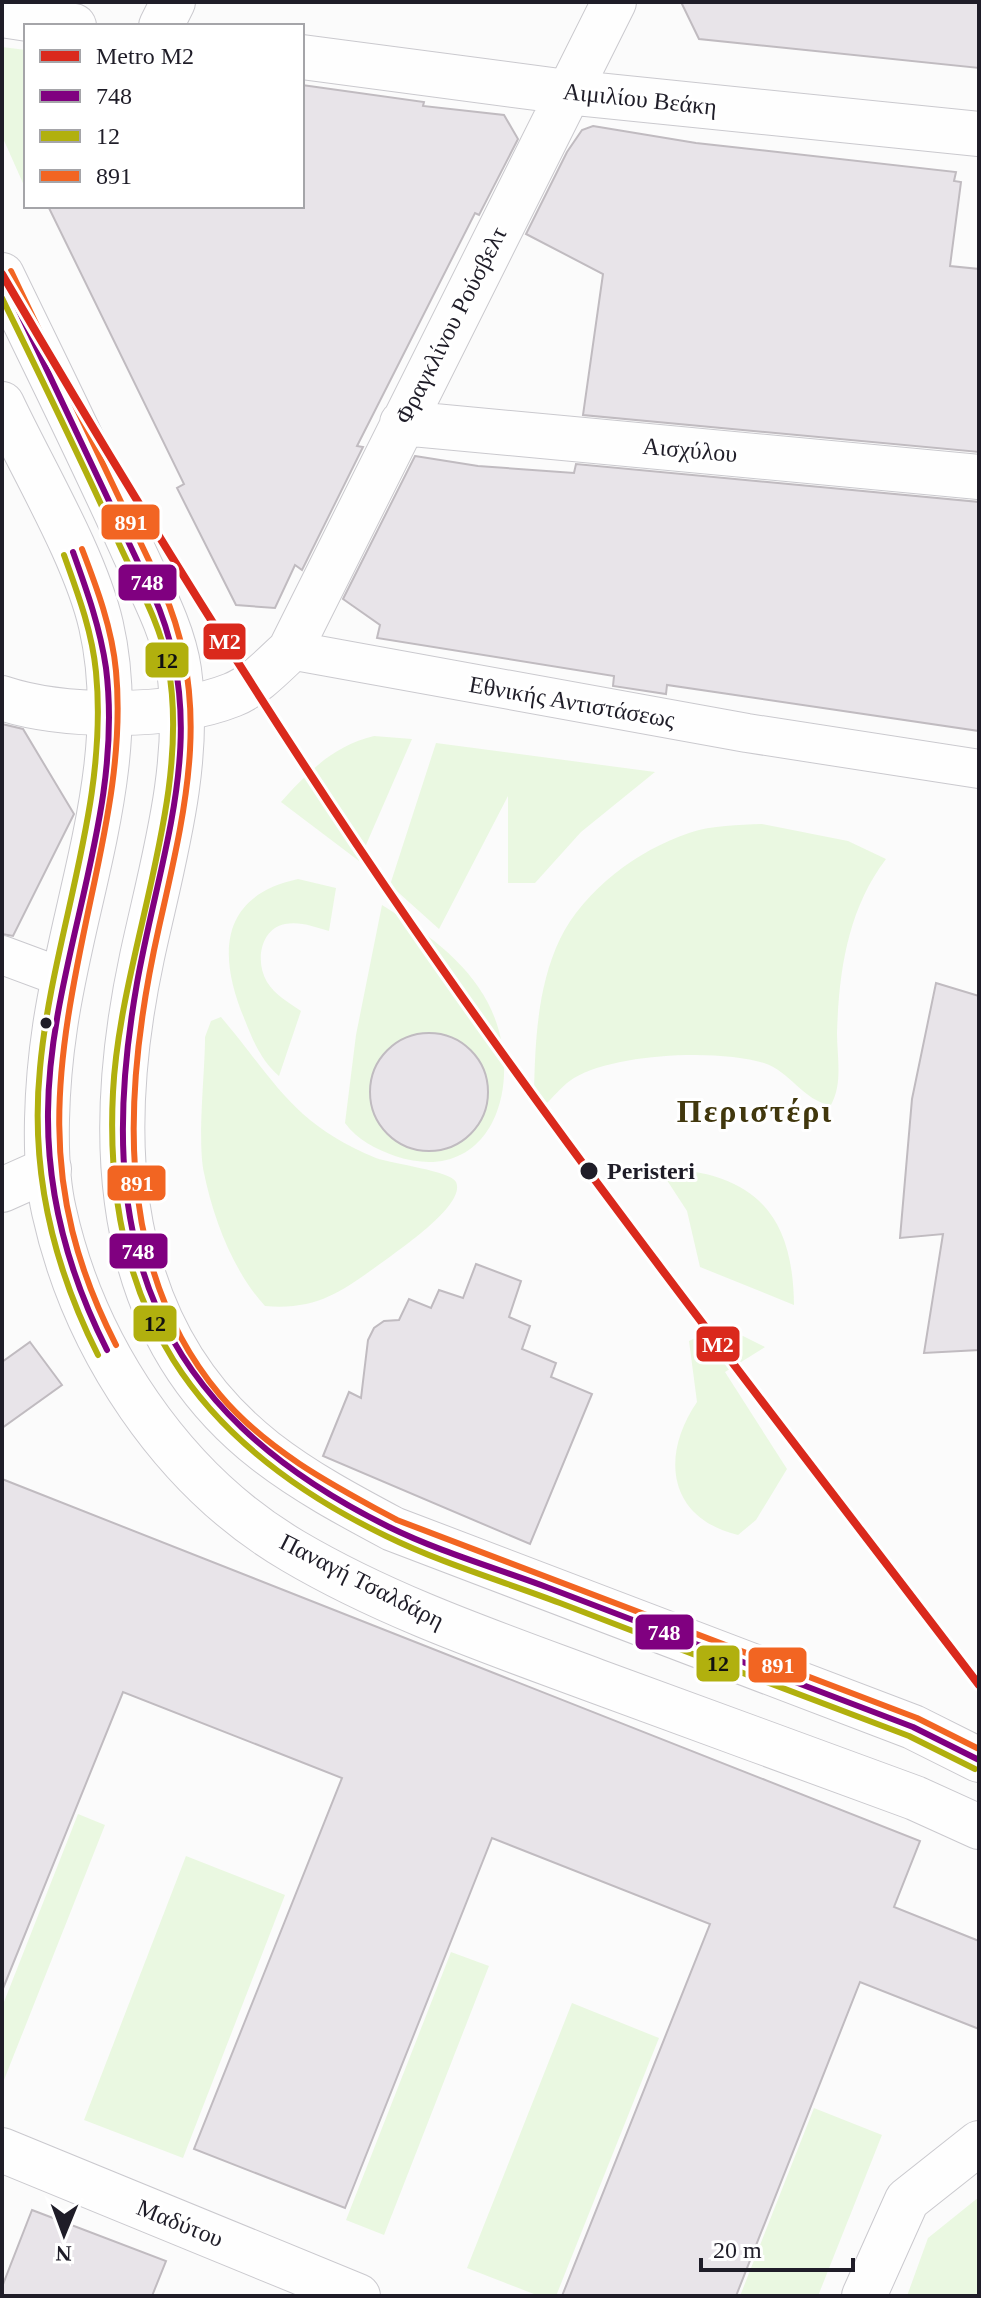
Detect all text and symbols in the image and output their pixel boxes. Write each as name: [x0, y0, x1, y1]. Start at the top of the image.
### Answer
legend: [24, 24, 304, 208]
text: Metro Μ2: [96, 43, 194, 69]
street label: Αιμιλίου Βεάκη: [562, 78, 718, 120]
text: 748: [96, 83, 132, 109]
text: 12: [96, 123, 120, 149]
text: 891: [96, 163, 132, 189]
street label: Φραγκλίνου Ρούσβελτ: [390, 222, 512, 428]
street label: Αισχύλου: [642, 433, 738, 467]
line badge: 891: [100, 503, 161, 541]
text: 891: [115, 510, 148, 535]
line badge: 748: [117, 563, 178, 602]
text: 748: [131, 570, 164, 595]
line badge: Μ2: [202, 622, 247, 661]
text: Μ2: [209, 629, 241, 654]
line badge: 12: [144, 641, 190, 679]
text: 12: [156, 648, 178, 673]
street label: Εθνικής Αντιστάσεως: [467, 671, 677, 733]
unlabelled marker: [38, 1015, 54, 1031]
district label: Περιστέρι: [677, 1093, 833, 1129]
place label: Peristeri: [607, 1158, 695, 1184]
marker: Peristeri: [578, 1160, 600, 1182]
line badge: 891: [106, 1164, 167, 1202]
text: 891: [121, 1171, 154, 1196]
line badge: 748: [108, 1232, 169, 1270]
text: 748: [122, 1239, 155, 1264]
line badge: 12: [132, 1304, 178, 1343]
text: 12: [144, 1311, 166, 1336]
line badge: Μ2: [695, 1325, 741, 1363]
text: Μ2: [702, 1332, 734, 1357]
street label: Παναγή Τσαλδάρη: [276, 1528, 448, 1634]
line badge: 748: [634, 1613, 695, 1651]
text: 748: [648, 1620, 681, 1645]
line badge: 12: [695, 1644, 741, 1683]
line badge: 891: [747, 1646, 808, 1684]
text: 12: [707, 1651, 729, 1676]
text: 891: [762, 1653, 795, 1678]
north arrow: [24, 2194, 104, 2274]
street label: Μαδύτου: [133, 2194, 227, 2252]
scale bar: [701, 2222, 853, 2272]
text: 20 m: [713, 2237, 762, 2263]
text: N: [55, 2241, 72, 2266]

